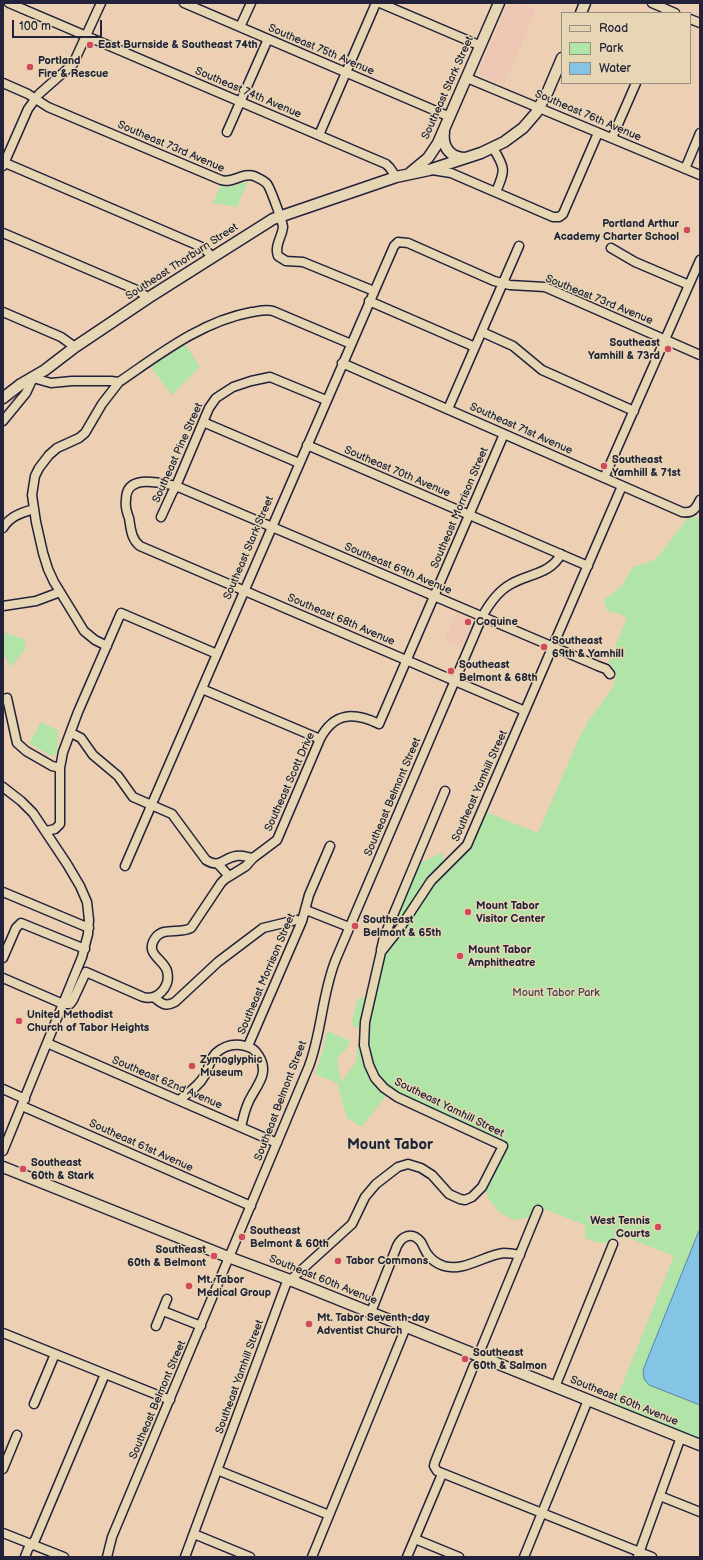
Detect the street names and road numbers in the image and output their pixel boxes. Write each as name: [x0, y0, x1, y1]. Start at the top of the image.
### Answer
street label: Southeast 75th Avenue: [266, 22, 376, 78]
street label: Southeast Stark Street: [419, 34, 477, 142]
street label: Southeast 74th Avenue: [193, 65, 303, 121]
street label: Southeast 76th Avenue: [533, 88, 643, 144]
street label: Southeast 73rd Avenue: [115, 118, 227, 176]
street label: Southeast Thorburn Street: [123, 221, 241, 303]
street label: Southeast 73rd Avenue: [543, 272, 655, 328]
street label: Southeast 71st Avenue: [467, 400, 575, 458]
street label: Southeast Pine Street: [150, 401, 206, 505]
street label: Southeast 70th Avenue: [342, 444, 452, 500]
street label: Southeast Morrison Street: [428, 445, 492, 571]
street label: Southeast Stark Street: [221, 494, 277, 602]
street label: Southeast 69th Avenue: [342, 540, 454, 598]
street label: Southeast 68th Avenue: [285, 591, 397, 649]
street label: Southeast Yamhill Street: [449, 728, 511, 844]
street label: Southeast Scott Drive: [262, 730, 318, 834]
street label: Southeast Belmont Street: [362, 736, 424, 858]
street label: Southeast Morrison Street: [235, 911, 299, 1037]
street label: Southeast Belmont Street: [252, 1039, 310, 1163]
street label: Southeast 62nd Avenue: [110, 1054, 224, 1112]
street label: Southeast Yamhill Street: [392, 1076, 506, 1140]
street label: Southeast 61st Avenue: [87, 1117, 195, 1175]
street label: Southeast 60th Avenue: [267, 1252, 379, 1308]
street label: Southeast Yamhill Street: [213, 1318, 267, 1436]
street label: Southeast Belmont Street: [127, 1339, 189, 1461]
street label: Southeast 60th Avenue: [568, 1373, 680, 1429]

